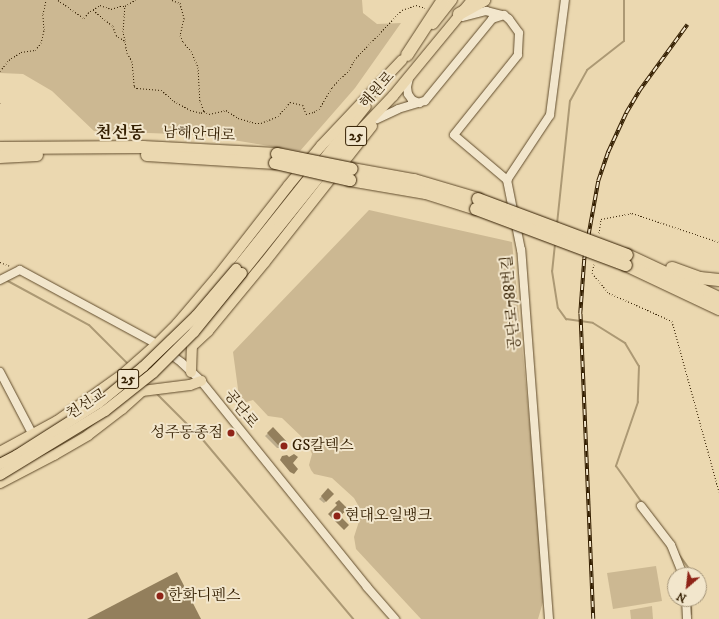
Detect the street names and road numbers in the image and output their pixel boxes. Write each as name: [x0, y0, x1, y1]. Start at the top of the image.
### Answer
street label: 해원로: [356, 68, 398, 112]
street label: 남해안대로: [162, 123, 236, 145]
road number: 25: [345, 124, 367, 148]
street label: 공단로788번길: [498, 255, 524, 351]
road number: 25: [117, 367, 139, 391]
street label: 천선교: [63, 385, 109, 423]
street label: 공단로: [220, 386, 262, 432]

